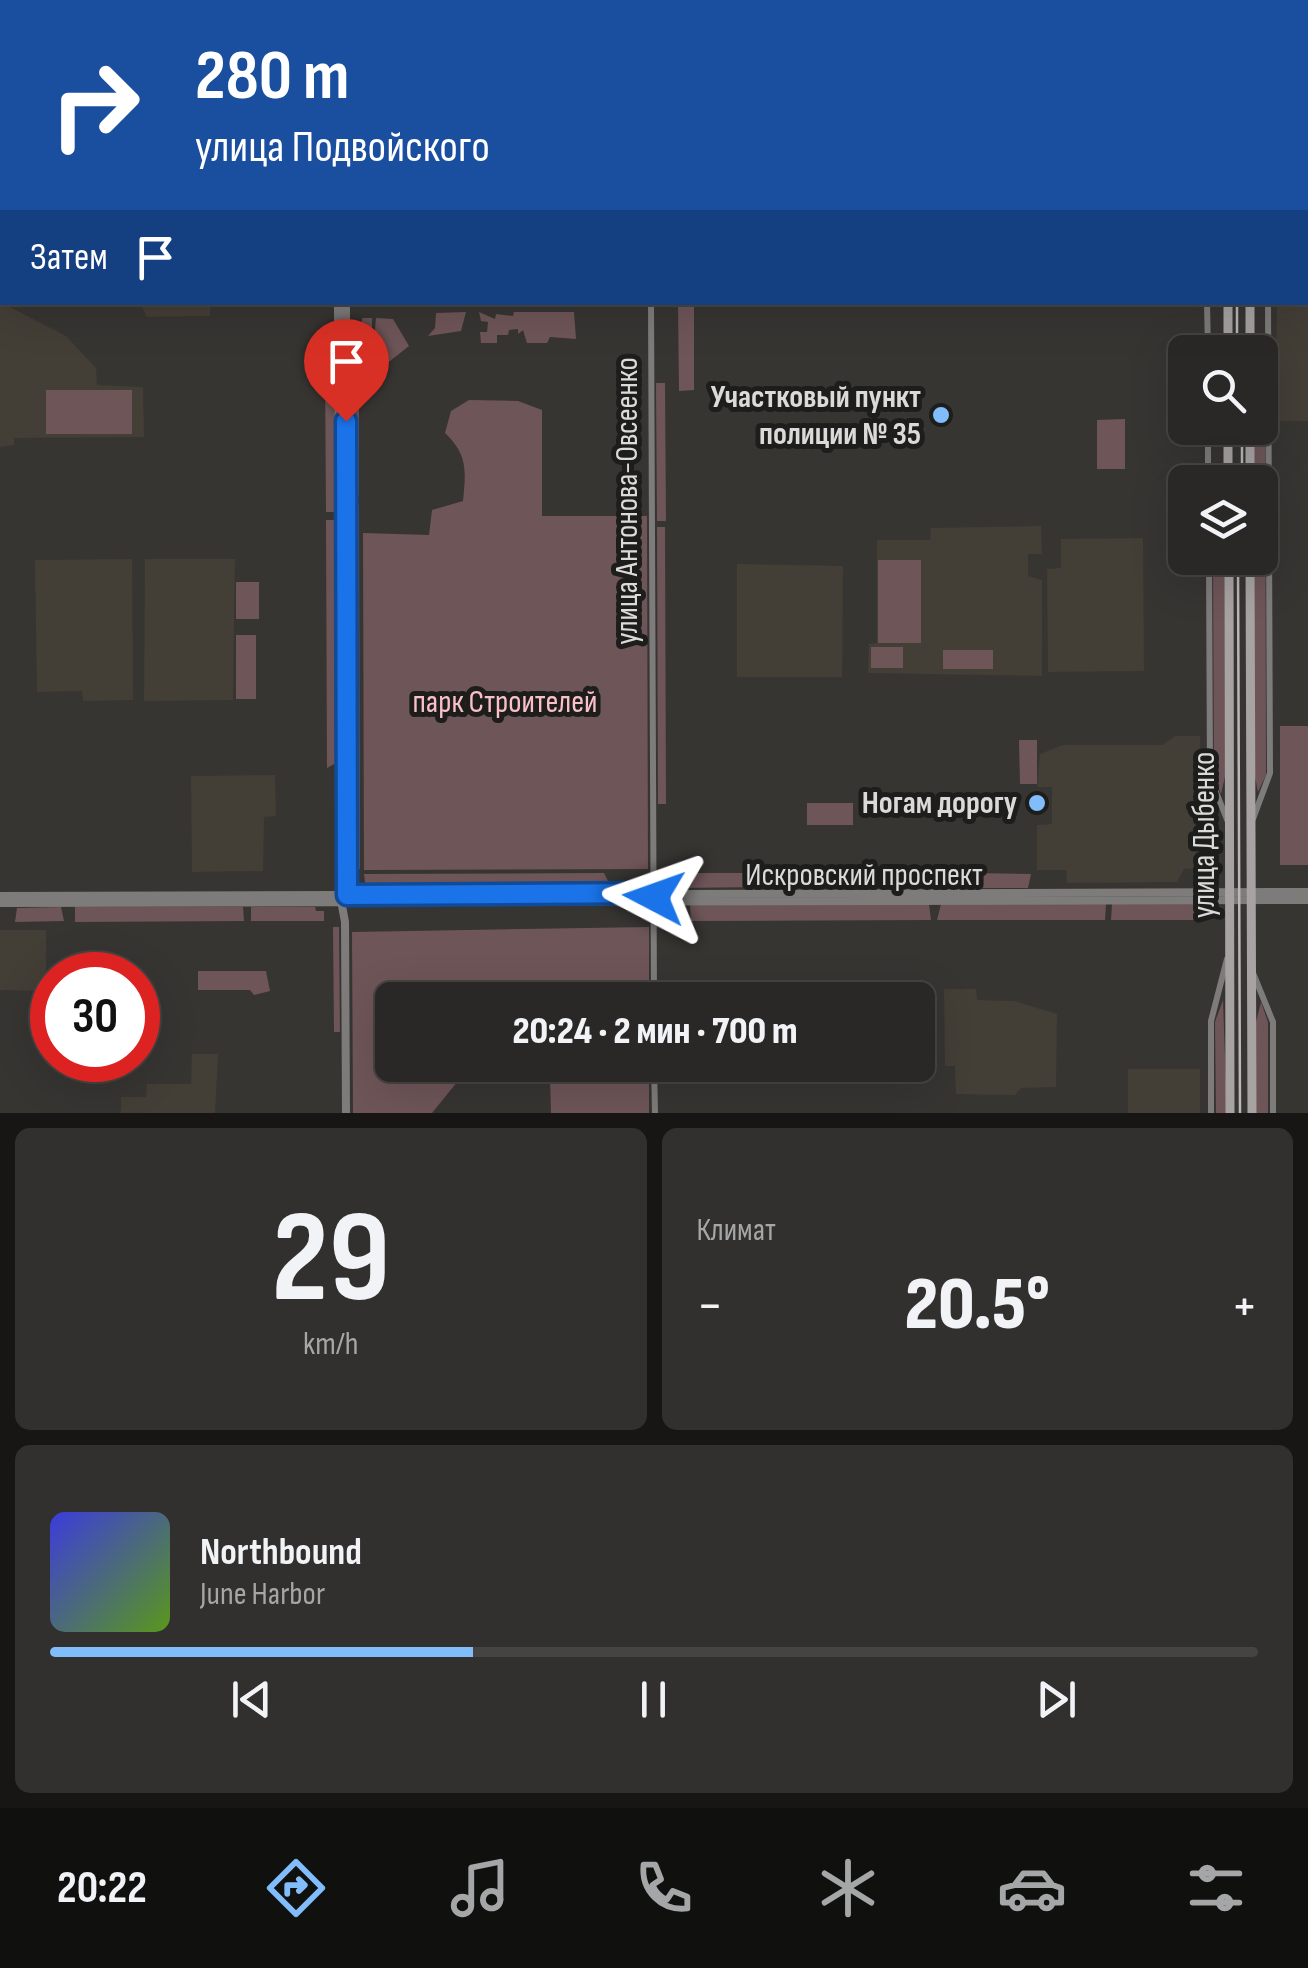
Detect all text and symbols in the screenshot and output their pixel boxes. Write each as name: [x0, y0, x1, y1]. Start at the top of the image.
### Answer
text: 280 m: [195, 35, 349, 119]
icon: right: [30, 40, 160, 170]
text: улица Подвойского: [195, 120, 490, 175]
icon: arrive: [128, 230, 183, 285]
text: Затем: [30, 235, 108, 280]
pin: [304, 319, 389, 422]
icon: arrive: [319, 334, 374, 389]
map controls: [1168, 335, 1278, 575]
button: search: [1168, 335, 1278, 445]
street label: улица Антонова-Овсеенко: [608, 357, 647, 645]
place label: Участковый пункт полиции № 35: [710, 378, 921, 454]
marker: Участковый пункт полиции № 35: [930, 404, 952, 426]
button: layers: [1168, 465, 1278, 575]
park label: парк Строителей: [413, 683, 597, 722]
street label: улица Дыбенко: [1185, 752, 1224, 918]
place label: Ногам дорогу: [862, 784, 1017, 823]
marker: Ногам дорогу: [1026, 792, 1048, 814]
position arrow: [602, 845, 706, 949]
street label: Искровский проспект: [745, 856, 983, 895]
speed limit sign: 30: [30, 952, 160, 1082]
text: 20:24 · 2 мин · 700 m: [512, 1009, 798, 1054]
text: 29: [271, 1182, 390, 1338]
text: Климат: [697, 1211, 776, 1250]
text: 20.5°: [904, 1260, 1050, 1351]
text: −: [697, 1273, 723, 1340]
text: +: [1231, 1273, 1258, 1340]
text: km/h: [303, 1325, 358, 1364]
text: Northbound: [200, 1530, 362, 1575]
text: June Harbor: [200, 1575, 325, 1614]
icon: previous: [224, 1672, 279, 1727]
icon: pause: [626, 1672, 681, 1727]
icon: next: [1029, 1672, 1084, 1727]
icon: directions: [261, 1853, 331, 1923]
icon: music: [445, 1853, 515, 1923]
icon: phone: [629, 1853, 699, 1923]
icon: climate: [813, 1853, 883, 1923]
icon: car: [997, 1853, 1067, 1923]
icon: filters: [1181, 1853, 1251, 1923]
text: 20:22: [57, 1861, 147, 1916]

